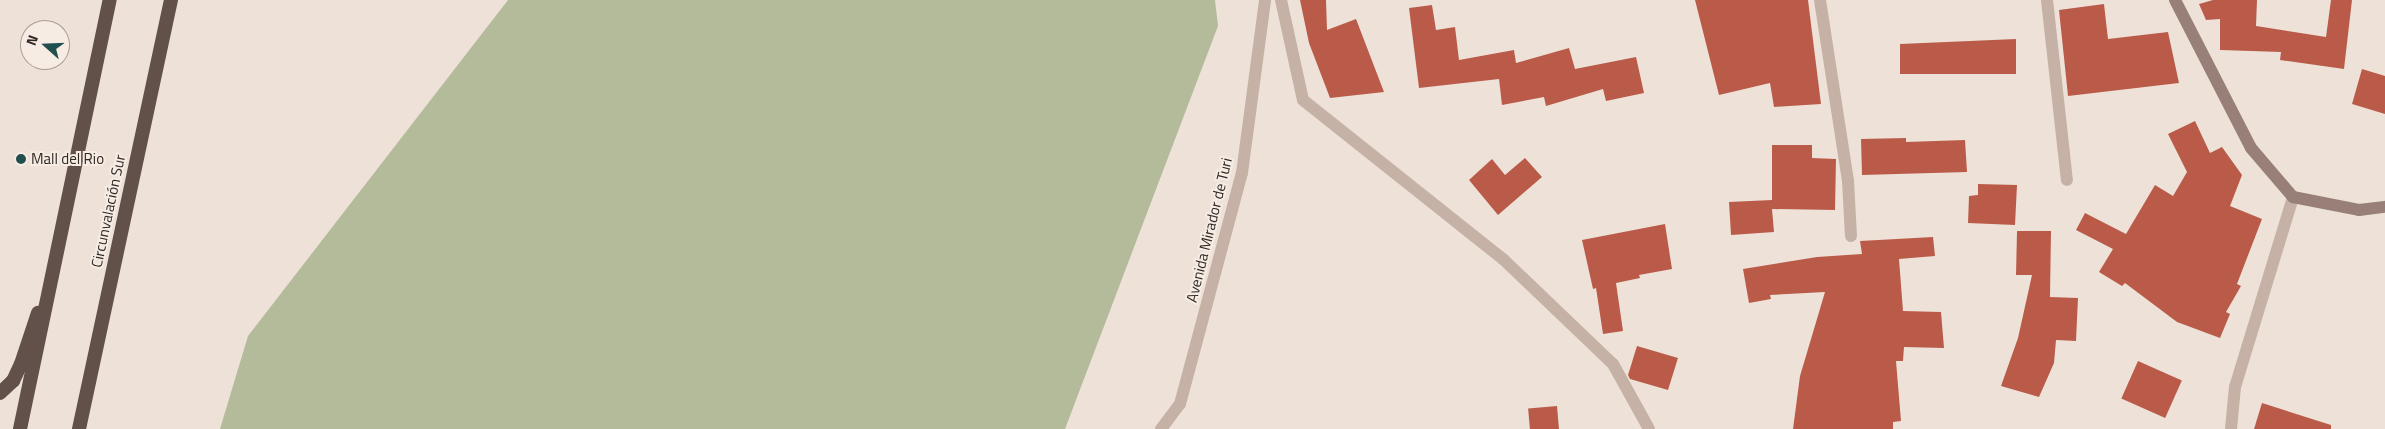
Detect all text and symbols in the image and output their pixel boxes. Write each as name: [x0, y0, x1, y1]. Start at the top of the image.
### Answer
north arrow: [20, 20, 70, 70]
text: N: [20, 32, 43, 48]
place label: Mall del Rio: [31, 150, 104, 168]
marker: Mall del Rio: [15, 153, 27, 165]
street label: Circunvalación Sur: [87, 153, 129, 269]
street label: Avenida Mirador de Turi: [1182, 156, 1236, 304]

